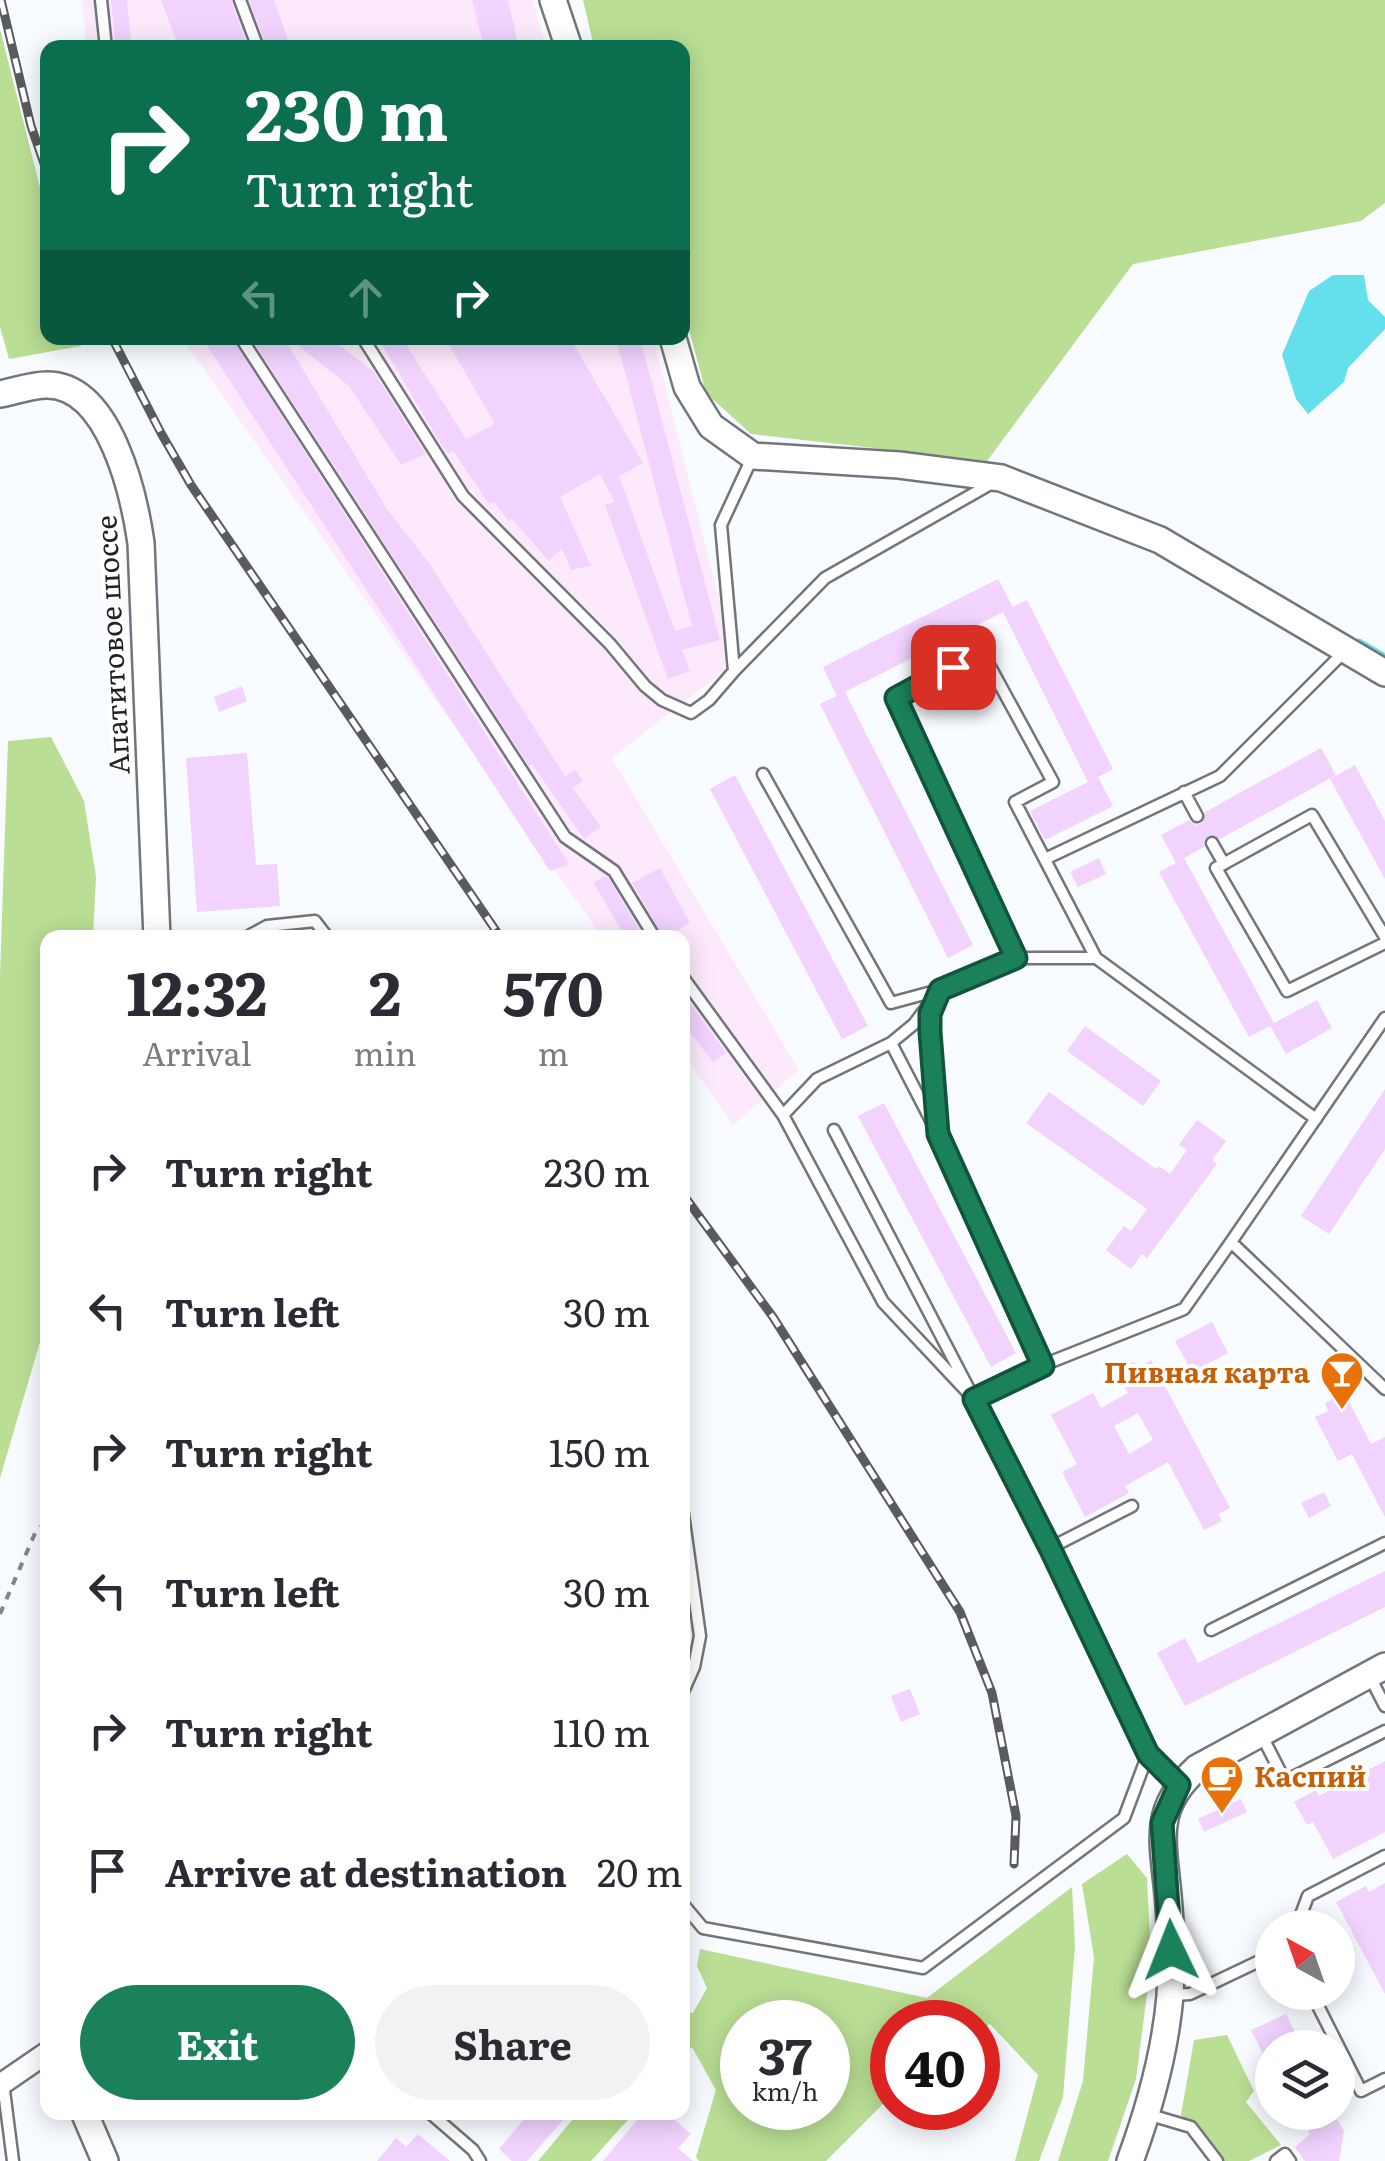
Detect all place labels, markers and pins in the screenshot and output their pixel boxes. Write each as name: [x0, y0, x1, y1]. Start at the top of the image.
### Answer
pin: [911, 625, 996, 710]
place label: Пивная карта: [1104, 1350, 1311, 1392]
bar icon: Пивная карта: [1319, 1350, 1365, 1411]
cafe icon: Каспий: [1199, 1754, 1245, 1815]
place label: Каспий: [1254, 1754, 1366, 1796]

